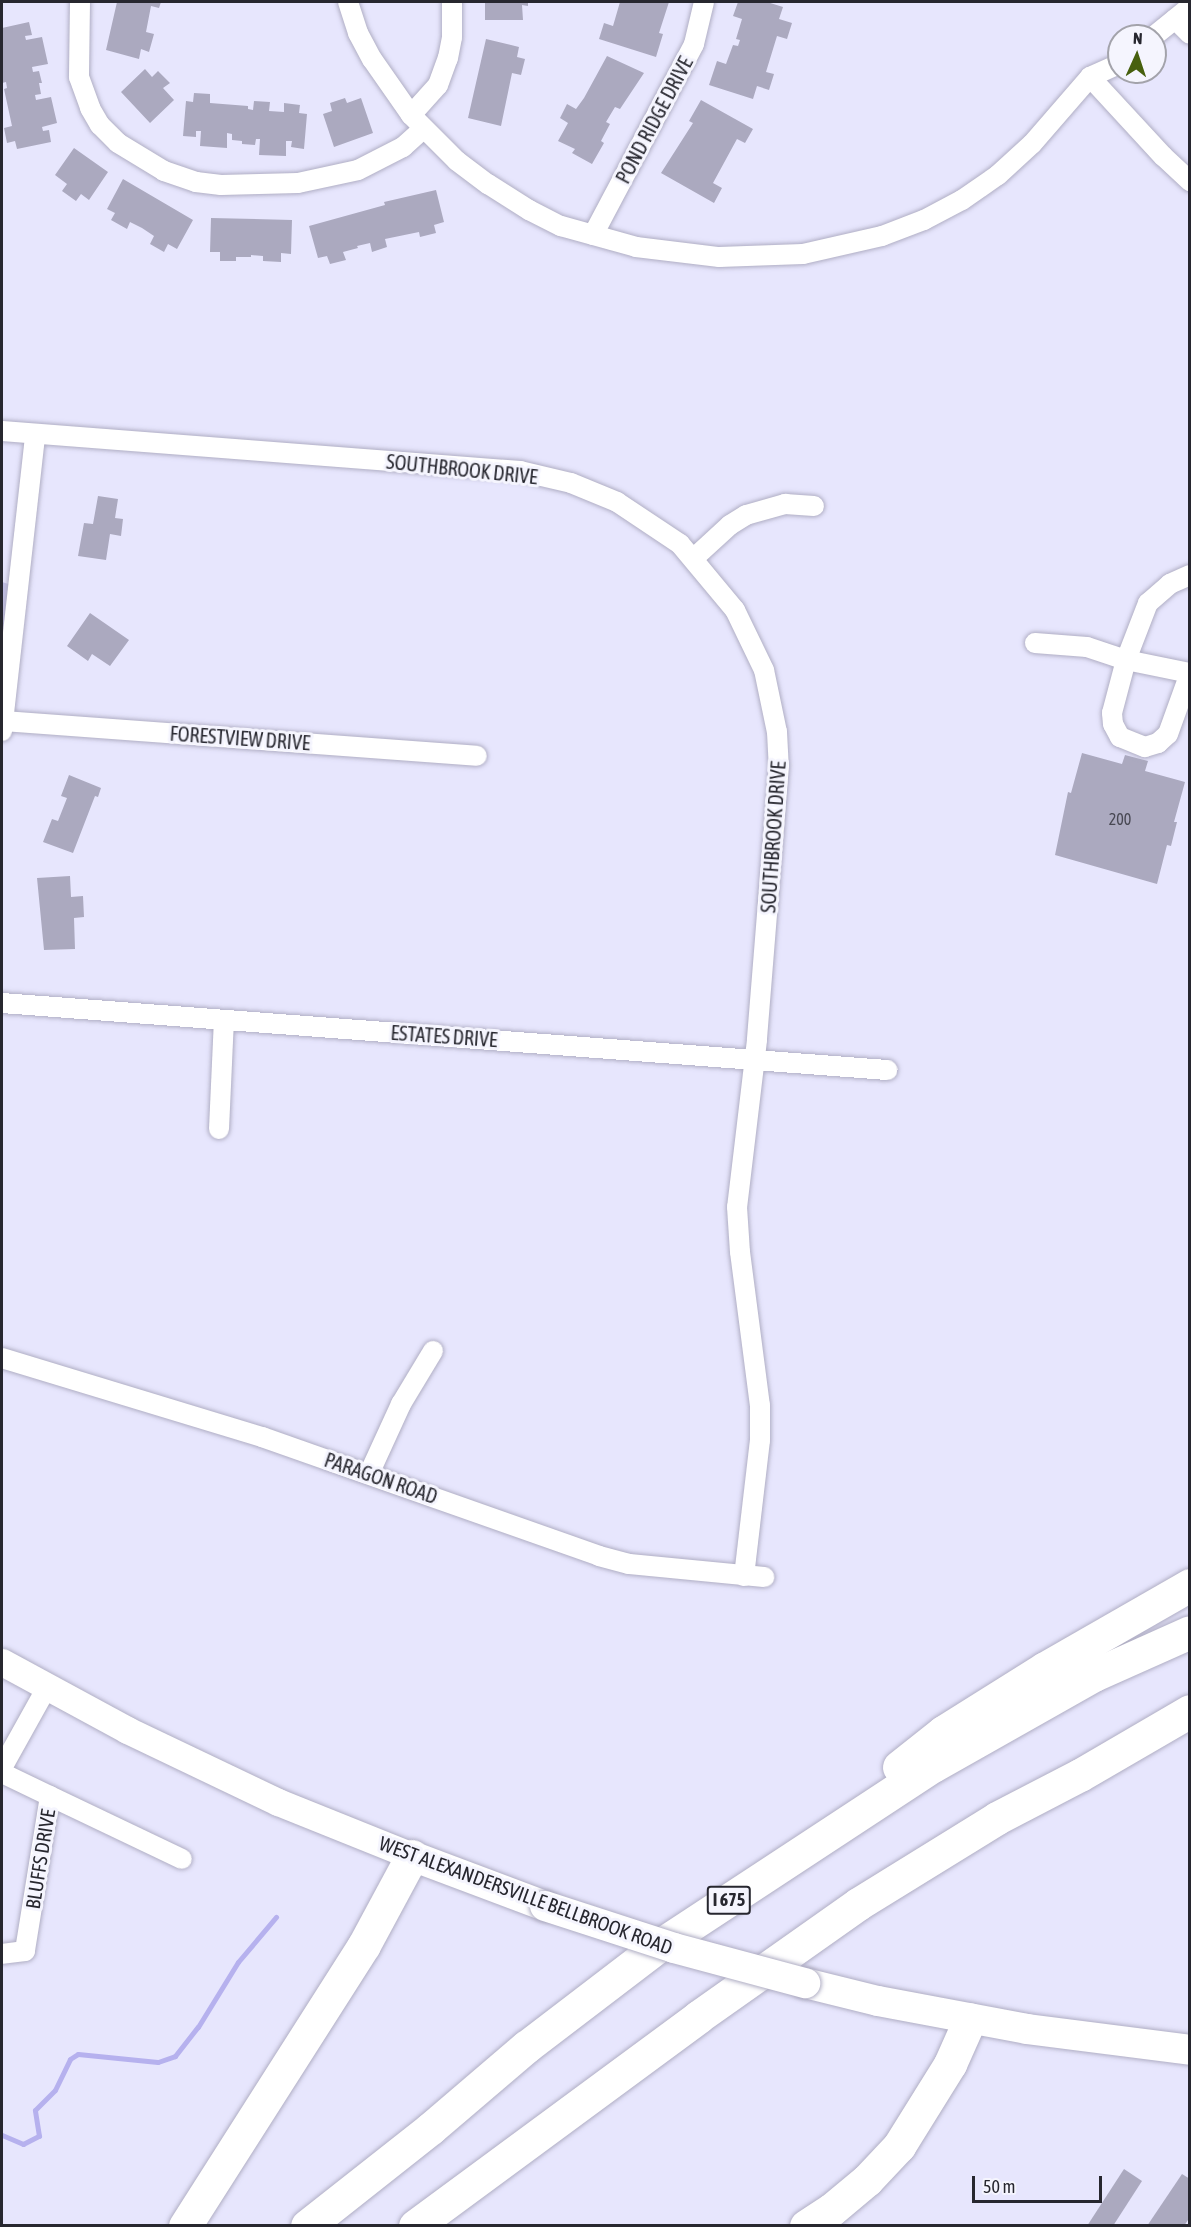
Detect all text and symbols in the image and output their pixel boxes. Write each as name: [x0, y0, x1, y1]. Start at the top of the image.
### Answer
north arrow: [1107, 24, 1167, 84]
text: N: [1133, 29, 1143, 47]
street label: POND RIDGE DRIVE: [611, 53, 697, 187]
street label: SOUTHBROOK DRIVE: [385, 449, 539, 489]
street label: FORESTVIEW DRIVE: [169, 721, 311, 755]
street label: SOUTHBROOK DRIVE: [756, 760, 790, 914]
house number: 200: [1109, 809, 1131, 829]
street label: ESTATES DRIVE: [390, 1020, 498, 1052]
street label: PARAGON ROAD: [321, 1447, 441, 1509]
street label: BLUFFS DRIVE: [20, 1807, 60, 1911]
street label: WEST ALEXANDERSVILLE BELLBROOK ROAD: [376, 1831, 676, 1959]
road number: I 675: [706, 1885, 752, 1915]
scale bar: [975, 2164, 1106, 2202]
text: 50 m: [983, 2176, 1015, 2197]

